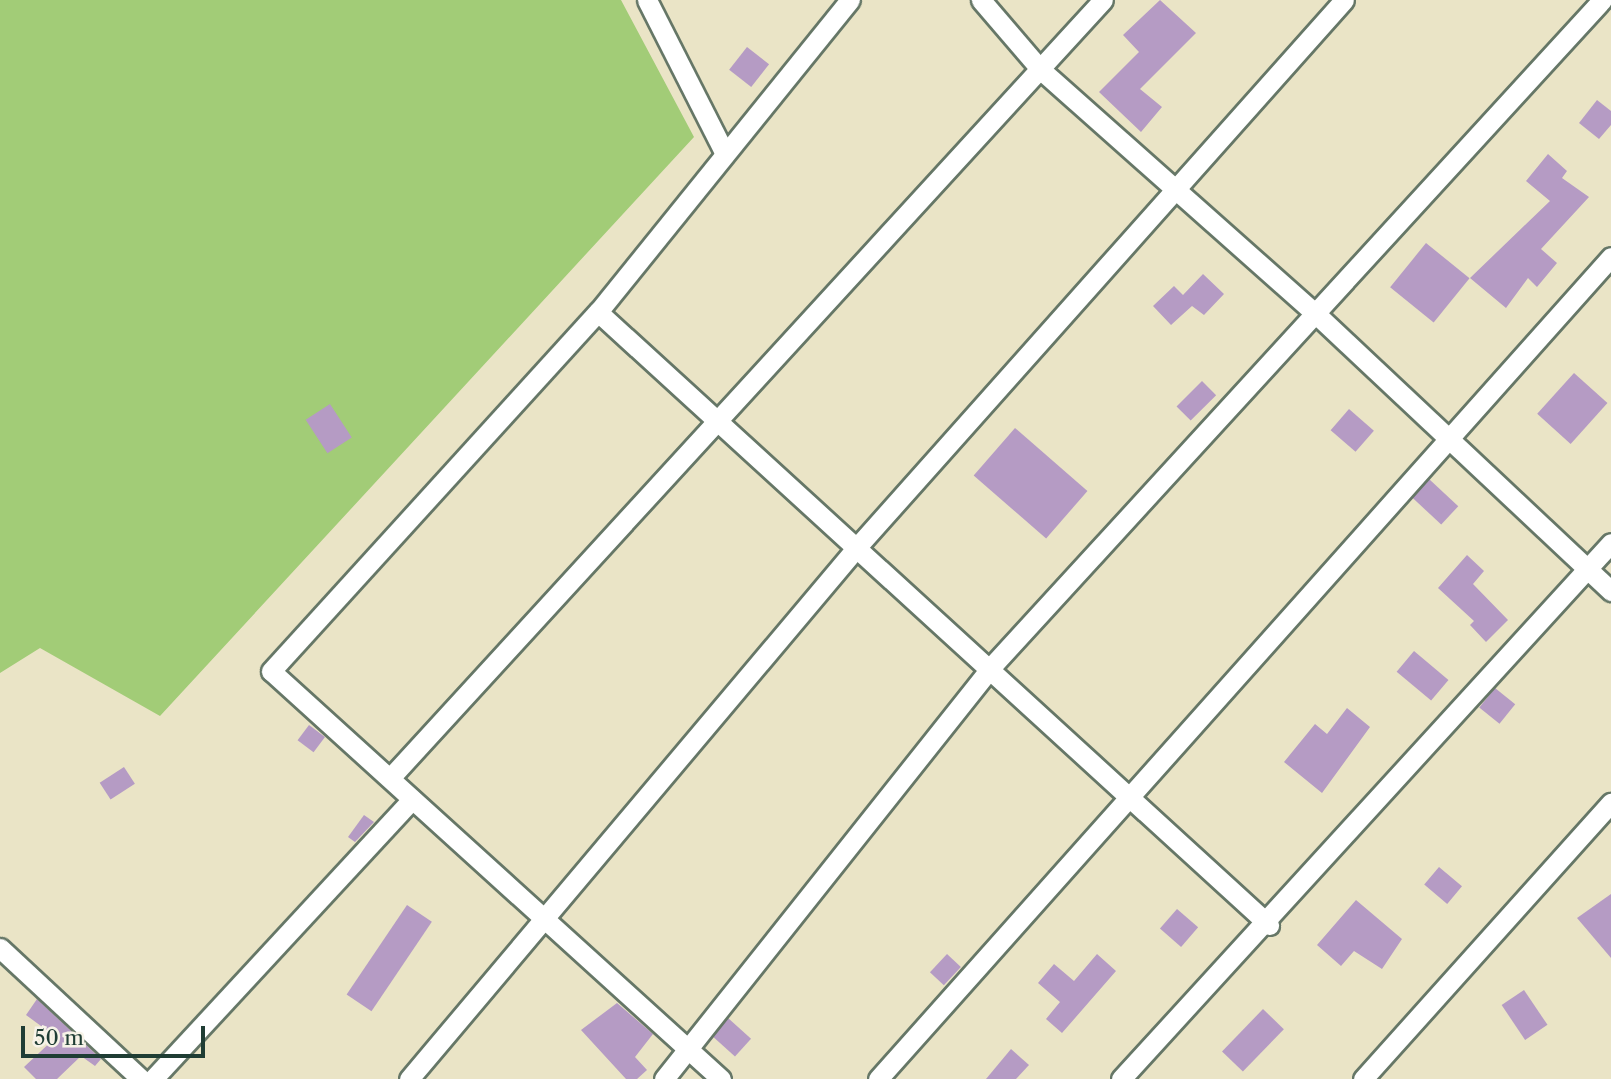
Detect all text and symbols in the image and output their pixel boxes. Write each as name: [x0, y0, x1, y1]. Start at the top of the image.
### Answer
scale bar: [24, 1012, 208, 1056]
text: 50 m: [34, 1025, 84, 1050]

